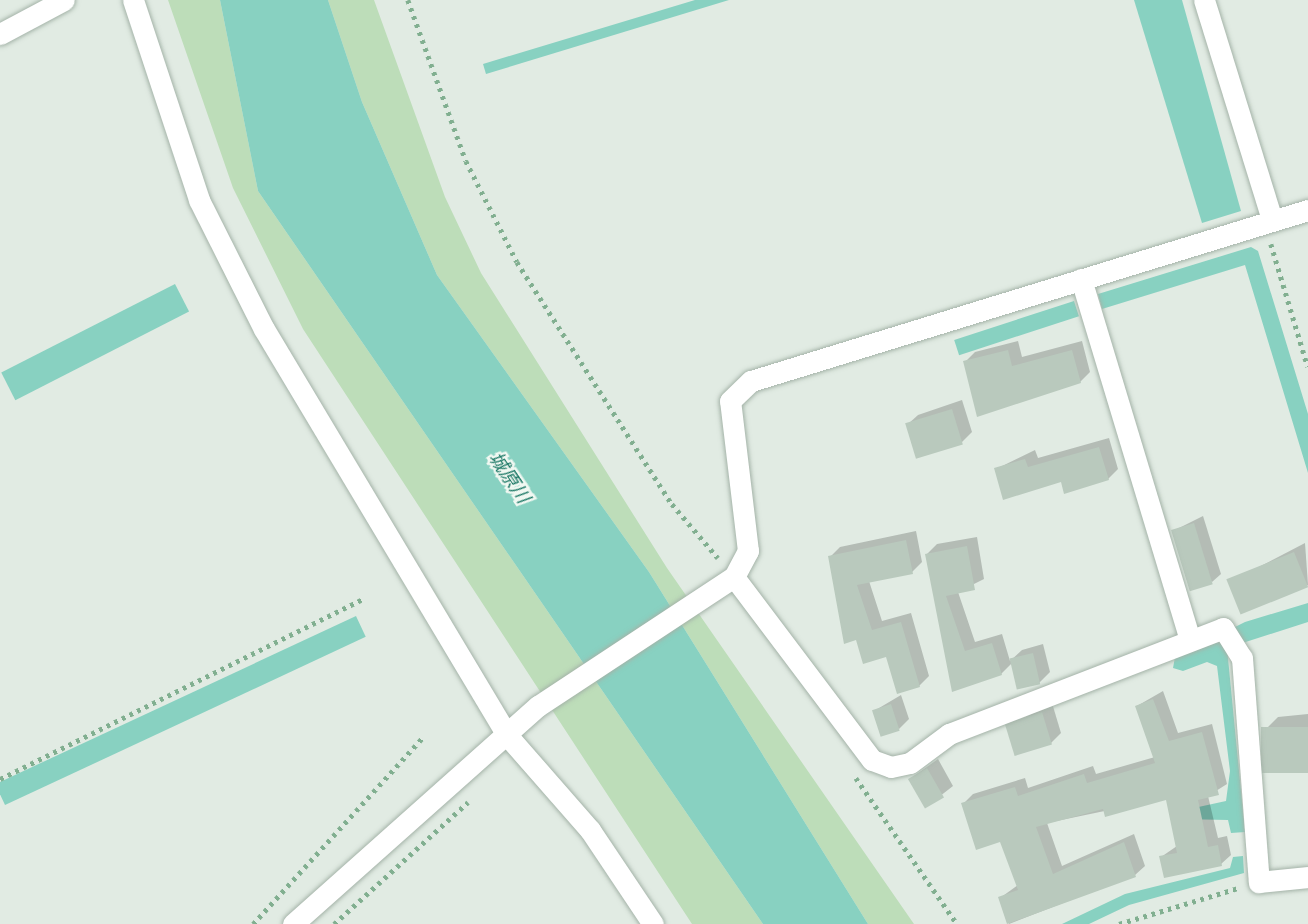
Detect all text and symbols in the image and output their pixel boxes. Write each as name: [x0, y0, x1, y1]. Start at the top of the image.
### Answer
water label: 城原川: [485, 447, 535, 507]

